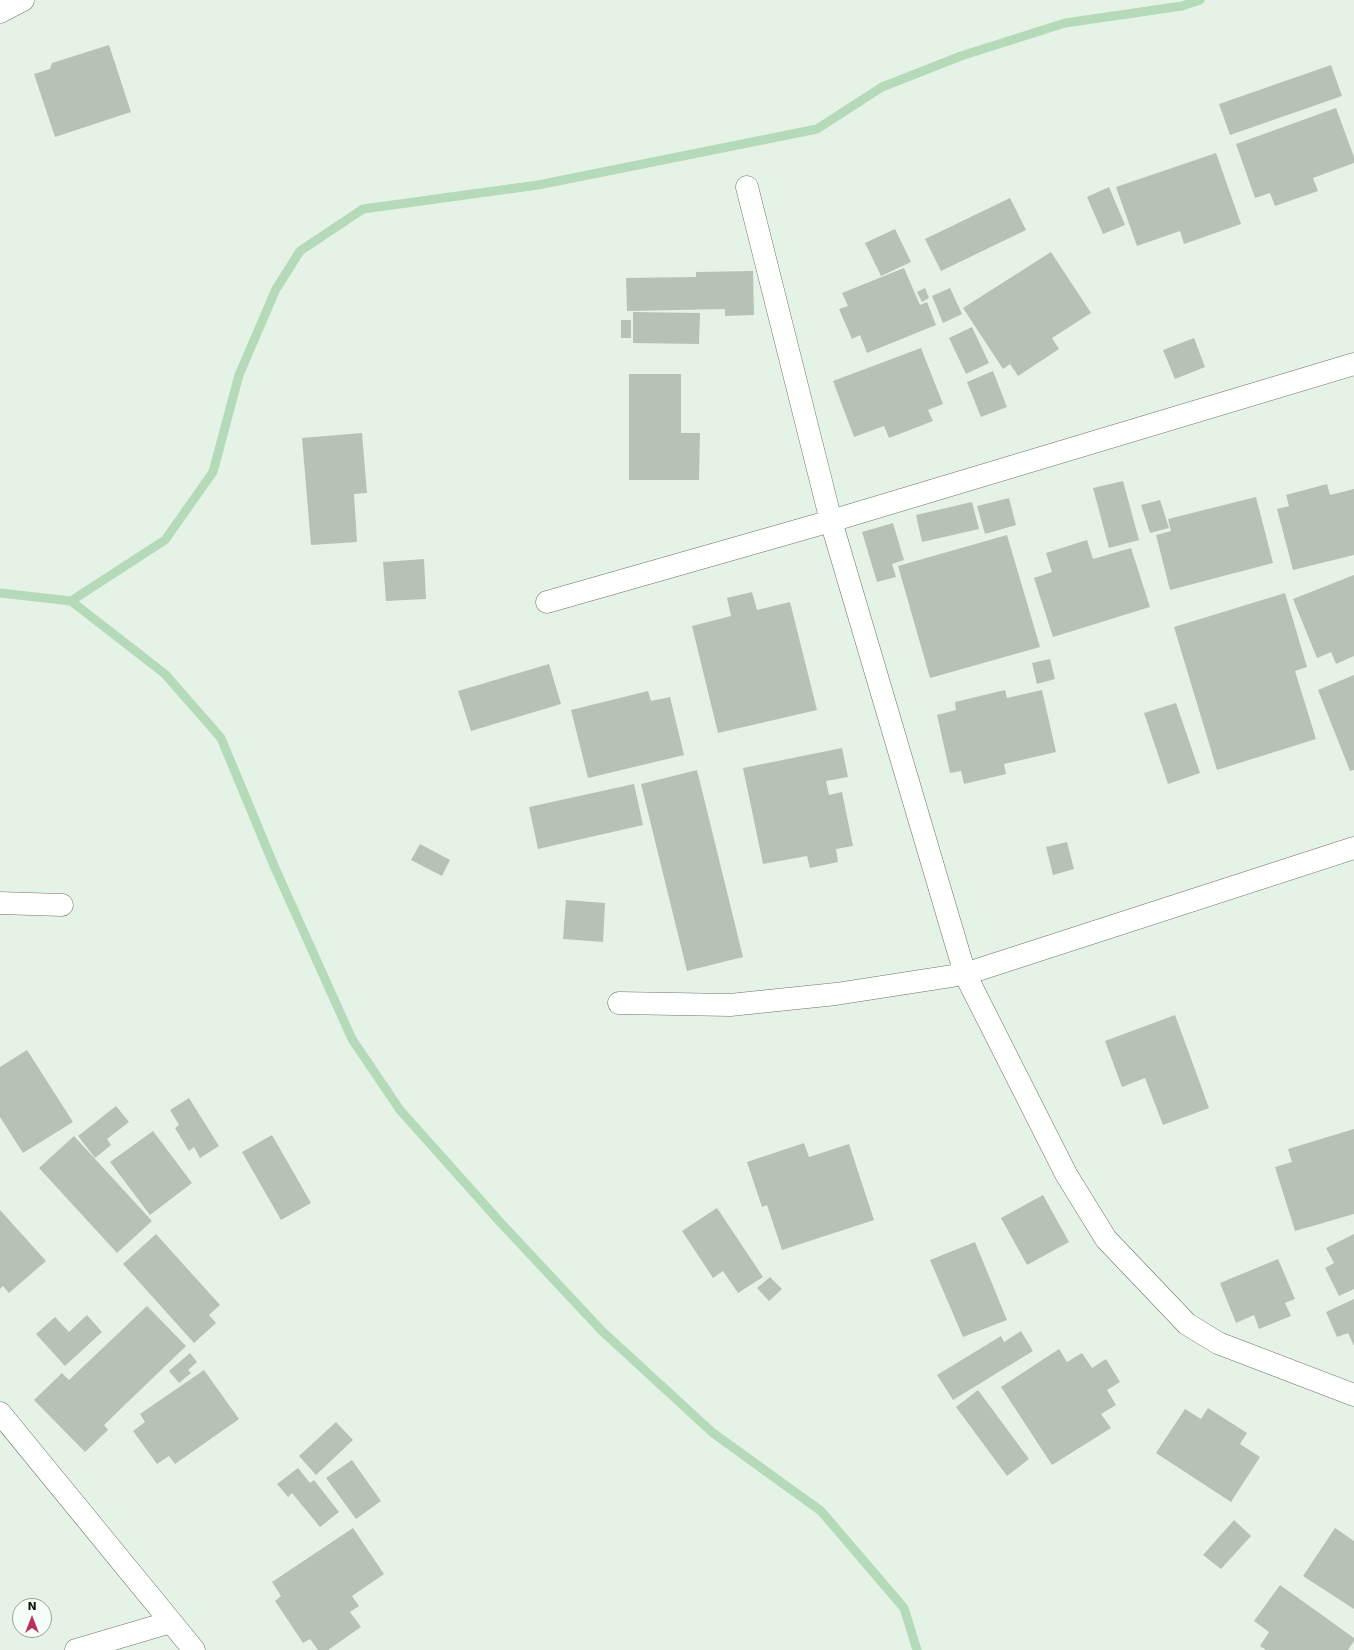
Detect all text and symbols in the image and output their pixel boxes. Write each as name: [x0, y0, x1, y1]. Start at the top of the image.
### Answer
north arrow: [12, 1598, 52, 1638]
text: N: [27, 1600, 37, 1613]

